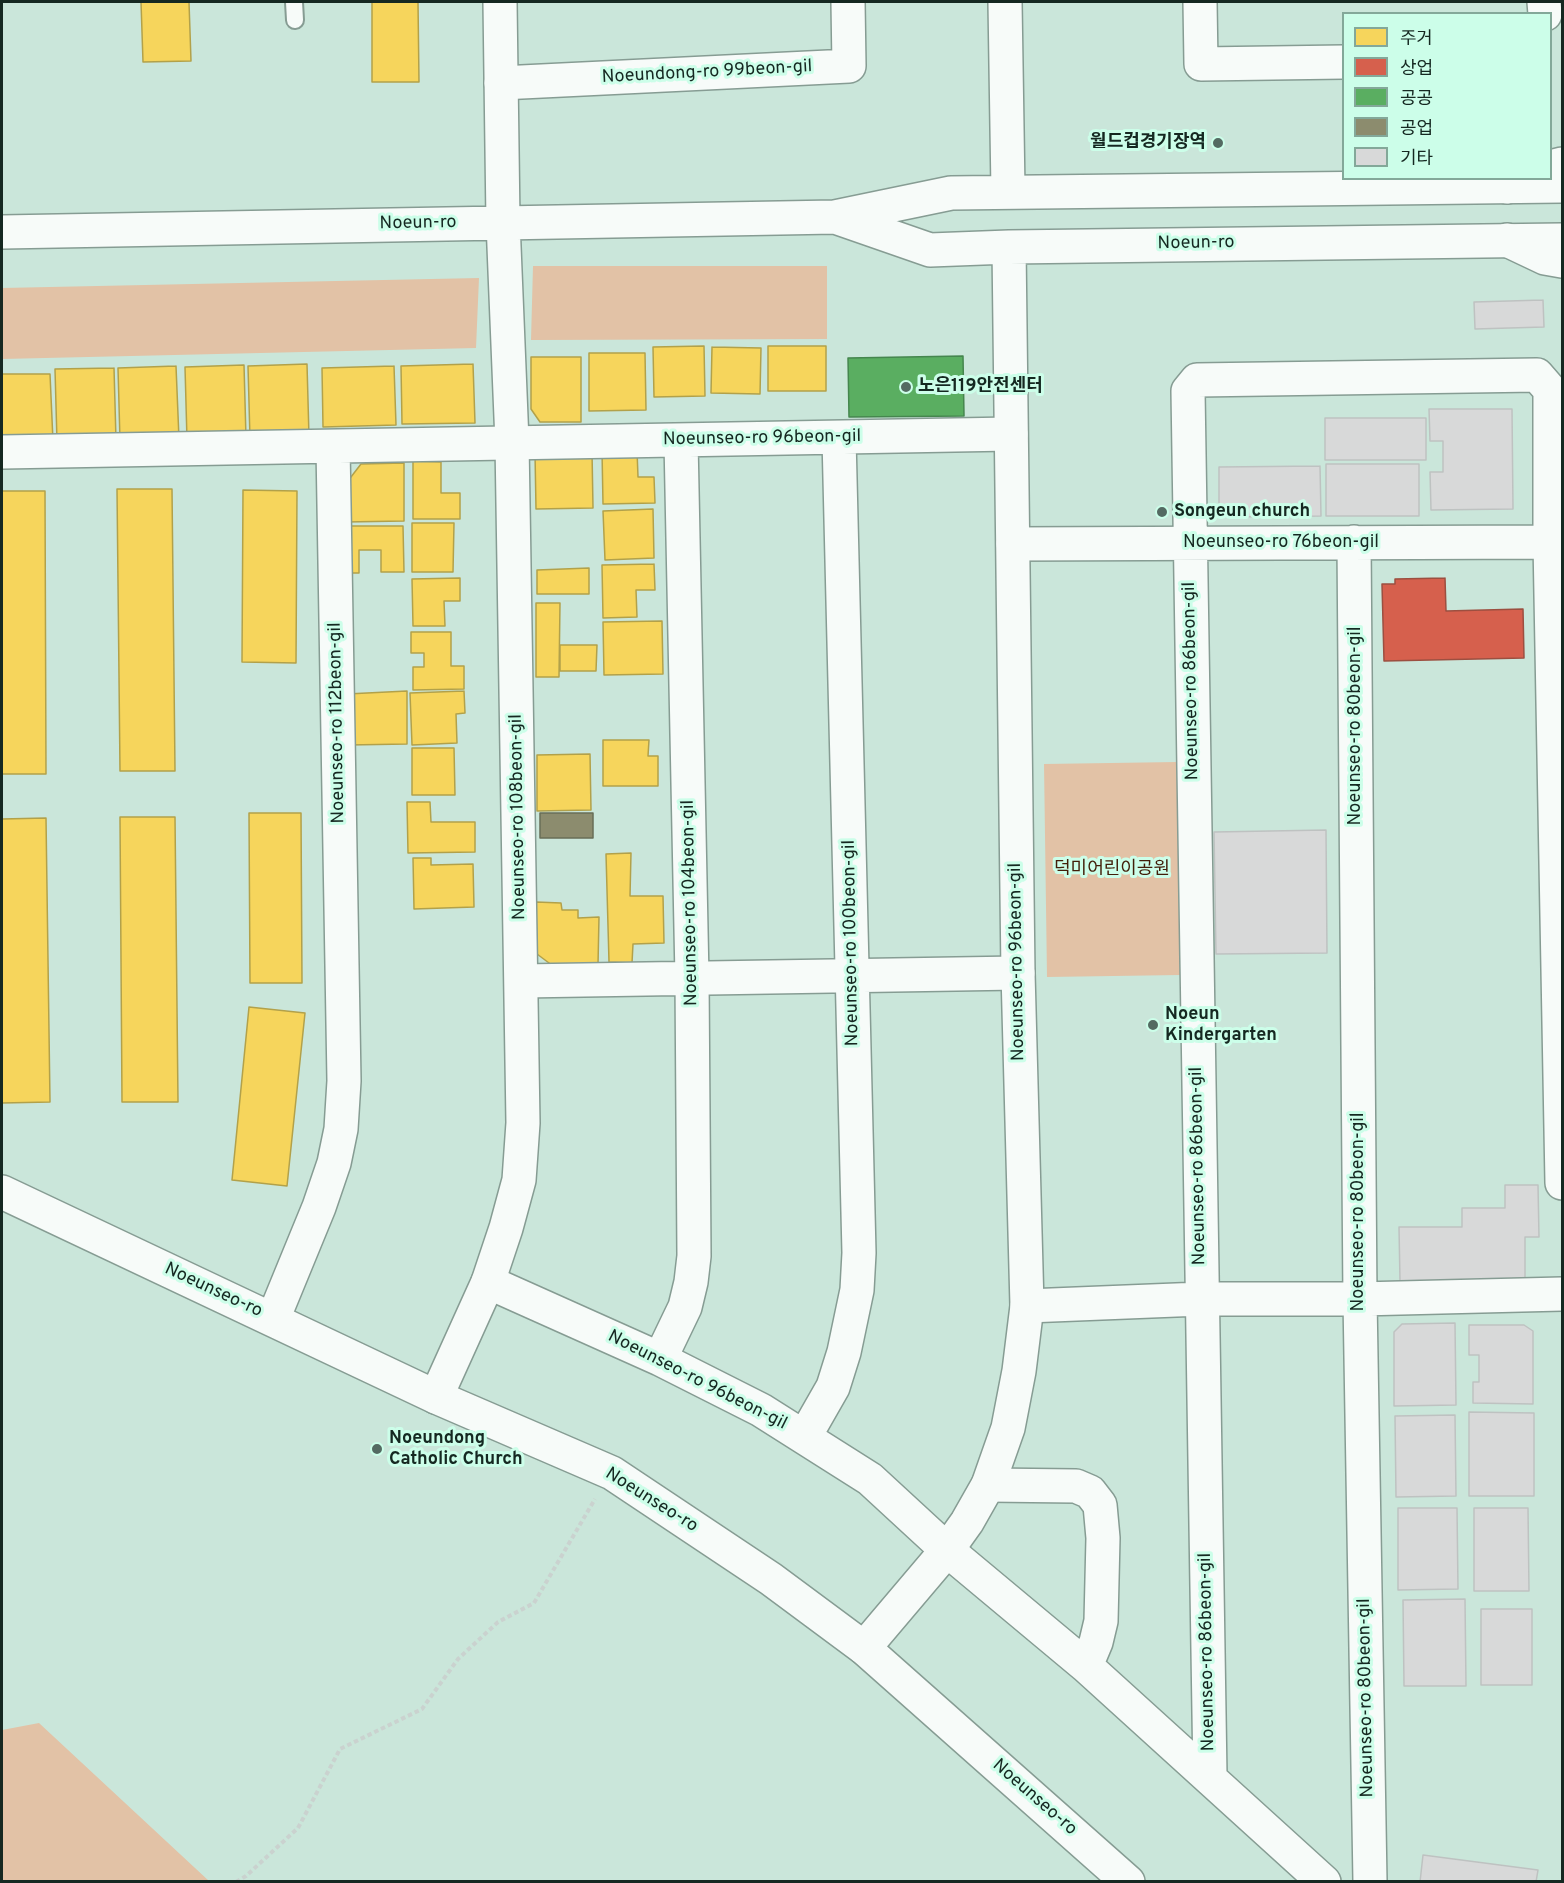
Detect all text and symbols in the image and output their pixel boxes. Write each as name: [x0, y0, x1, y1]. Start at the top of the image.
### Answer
legend: [1342, 12, 1552, 180]
text: 주거: [1400, 28, 1433, 51]
street label: Noeundong-ro 99beon-gil: [601, 57, 813, 89]
text: 상업: [1400, 58, 1433, 81]
text: 공공: [1400, 88, 1433, 111]
text: 공업: [1400, 118, 1433, 141]
place label: 월드컵경기장역: [1090, 132, 1206, 154]
marker: 월드컵경기장역: [1211, 136, 1225, 150]
text: 기타: [1400, 148, 1433, 171]
street label: Noeun-ro: [379, 213, 457, 235]
street label: Noeun-ro: [1157, 233, 1235, 255]
place label: 노은119안전센터: [918, 376, 1043, 398]
marker: 노은119안전센터: [899, 380, 913, 394]
street label: Noeunseo-ro 96beon-gil: [663, 426, 861, 452]
place label: Songeun church: [1174, 501, 1310, 523]
marker: Songeun church: [1155, 505, 1169, 519]
street label: Noeunseo-ro 76beon-gil: [1183, 532, 1379, 554]
street label: Noeunseo-ro 86beon-gil: [1179, 582, 1205, 780]
street label: Noeunseo-ro 112beon-gil: [325, 622, 351, 824]
street label: Noeunseo-ro 80beon-gil: [1345, 626, 1367, 826]
street label: Noeunseo-ro 108beon-gil: [506, 714, 532, 920]
street label: Noeunseo-ro 104beon-gil: [678, 800, 704, 1006]
street label: Noeunseo-ro 100beon-gil: [839, 840, 865, 1046]
park label: 덕미어린이공원: [1054, 859, 1170, 881]
street label: Noeunseo-ro 96beon-gil: [1005, 863, 1031, 1061]
place label: Noeun Kindergarten: [1165, 1004, 1277, 1046]
marker: Noeun Kindergarten: [1146, 1018, 1160, 1032]
street label: Noeunseo-ro 86beon-gil: [1186, 1067, 1212, 1265]
street label: Noeunseo-ro 80beon-gil: [1348, 1112, 1370, 1312]
street label: Noeunseo-ro: [161, 1259, 265, 1323]
street label: Noeunseo-ro 96beon-gil: [604, 1326, 790, 1436]
place label: Noeundong Catholic Church: [389, 1428, 523, 1470]
marker: Noeundong Catholic Church: [370, 1442, 384, 1456]
street label: Noeunseo-ro: [601, 1464, 701, 1538]
street label: Noeunseo-ro 86beon-gil: [1195, 1553, 1221, 1751]
street label: Noeunseo-ro 80beon-gil: [1354, 1598, 1380, 1798]
street label: Noeunseo-ro: [987, 1755, 1081, 1841]

